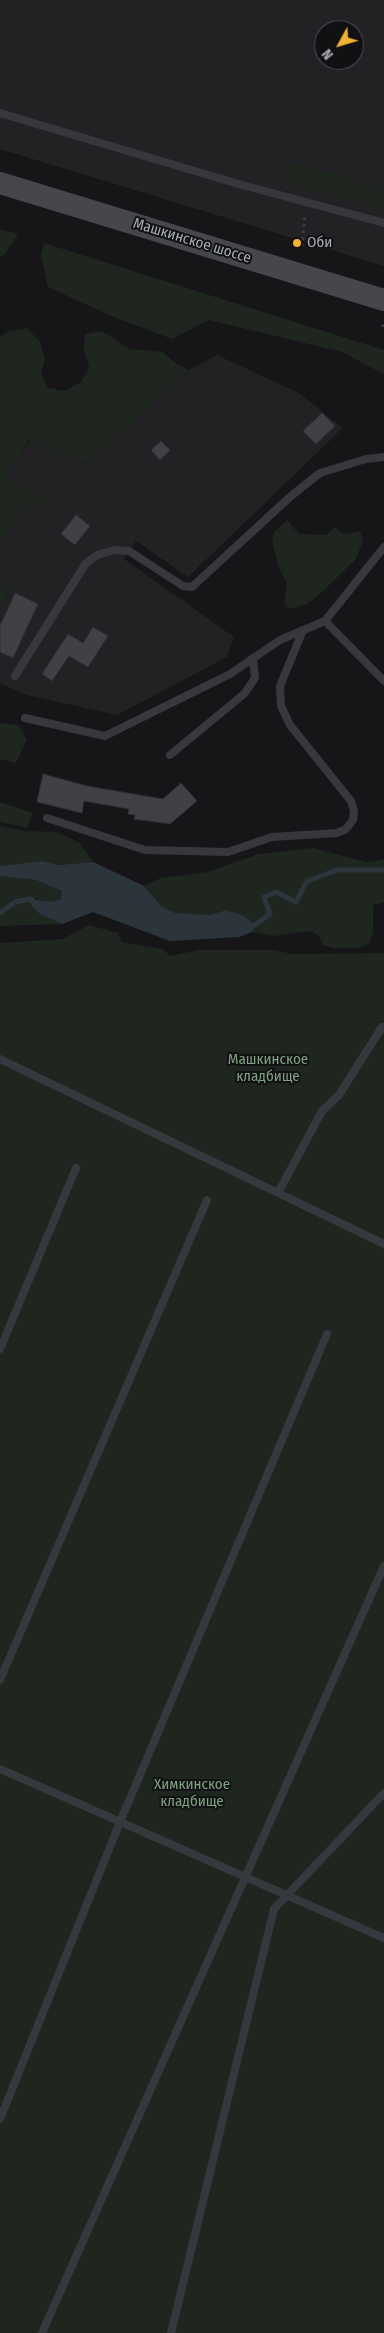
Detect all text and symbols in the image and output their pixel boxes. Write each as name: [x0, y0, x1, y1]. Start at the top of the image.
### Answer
north arrow: [314, 20, 364, 70]
text: N: [318, 46, 337, 63]
street label: Машкинское шоссе: [131, 215, 253, 267]
place label: Оби: [307, 234, 332, 252]
marker: Оби: [291, 237, 303, 249]
park label: Машкинское кладбище: [228, 1051, 308, 1086]
park label: Химкинское кладбище: [154, 1776, 230, 1811]

